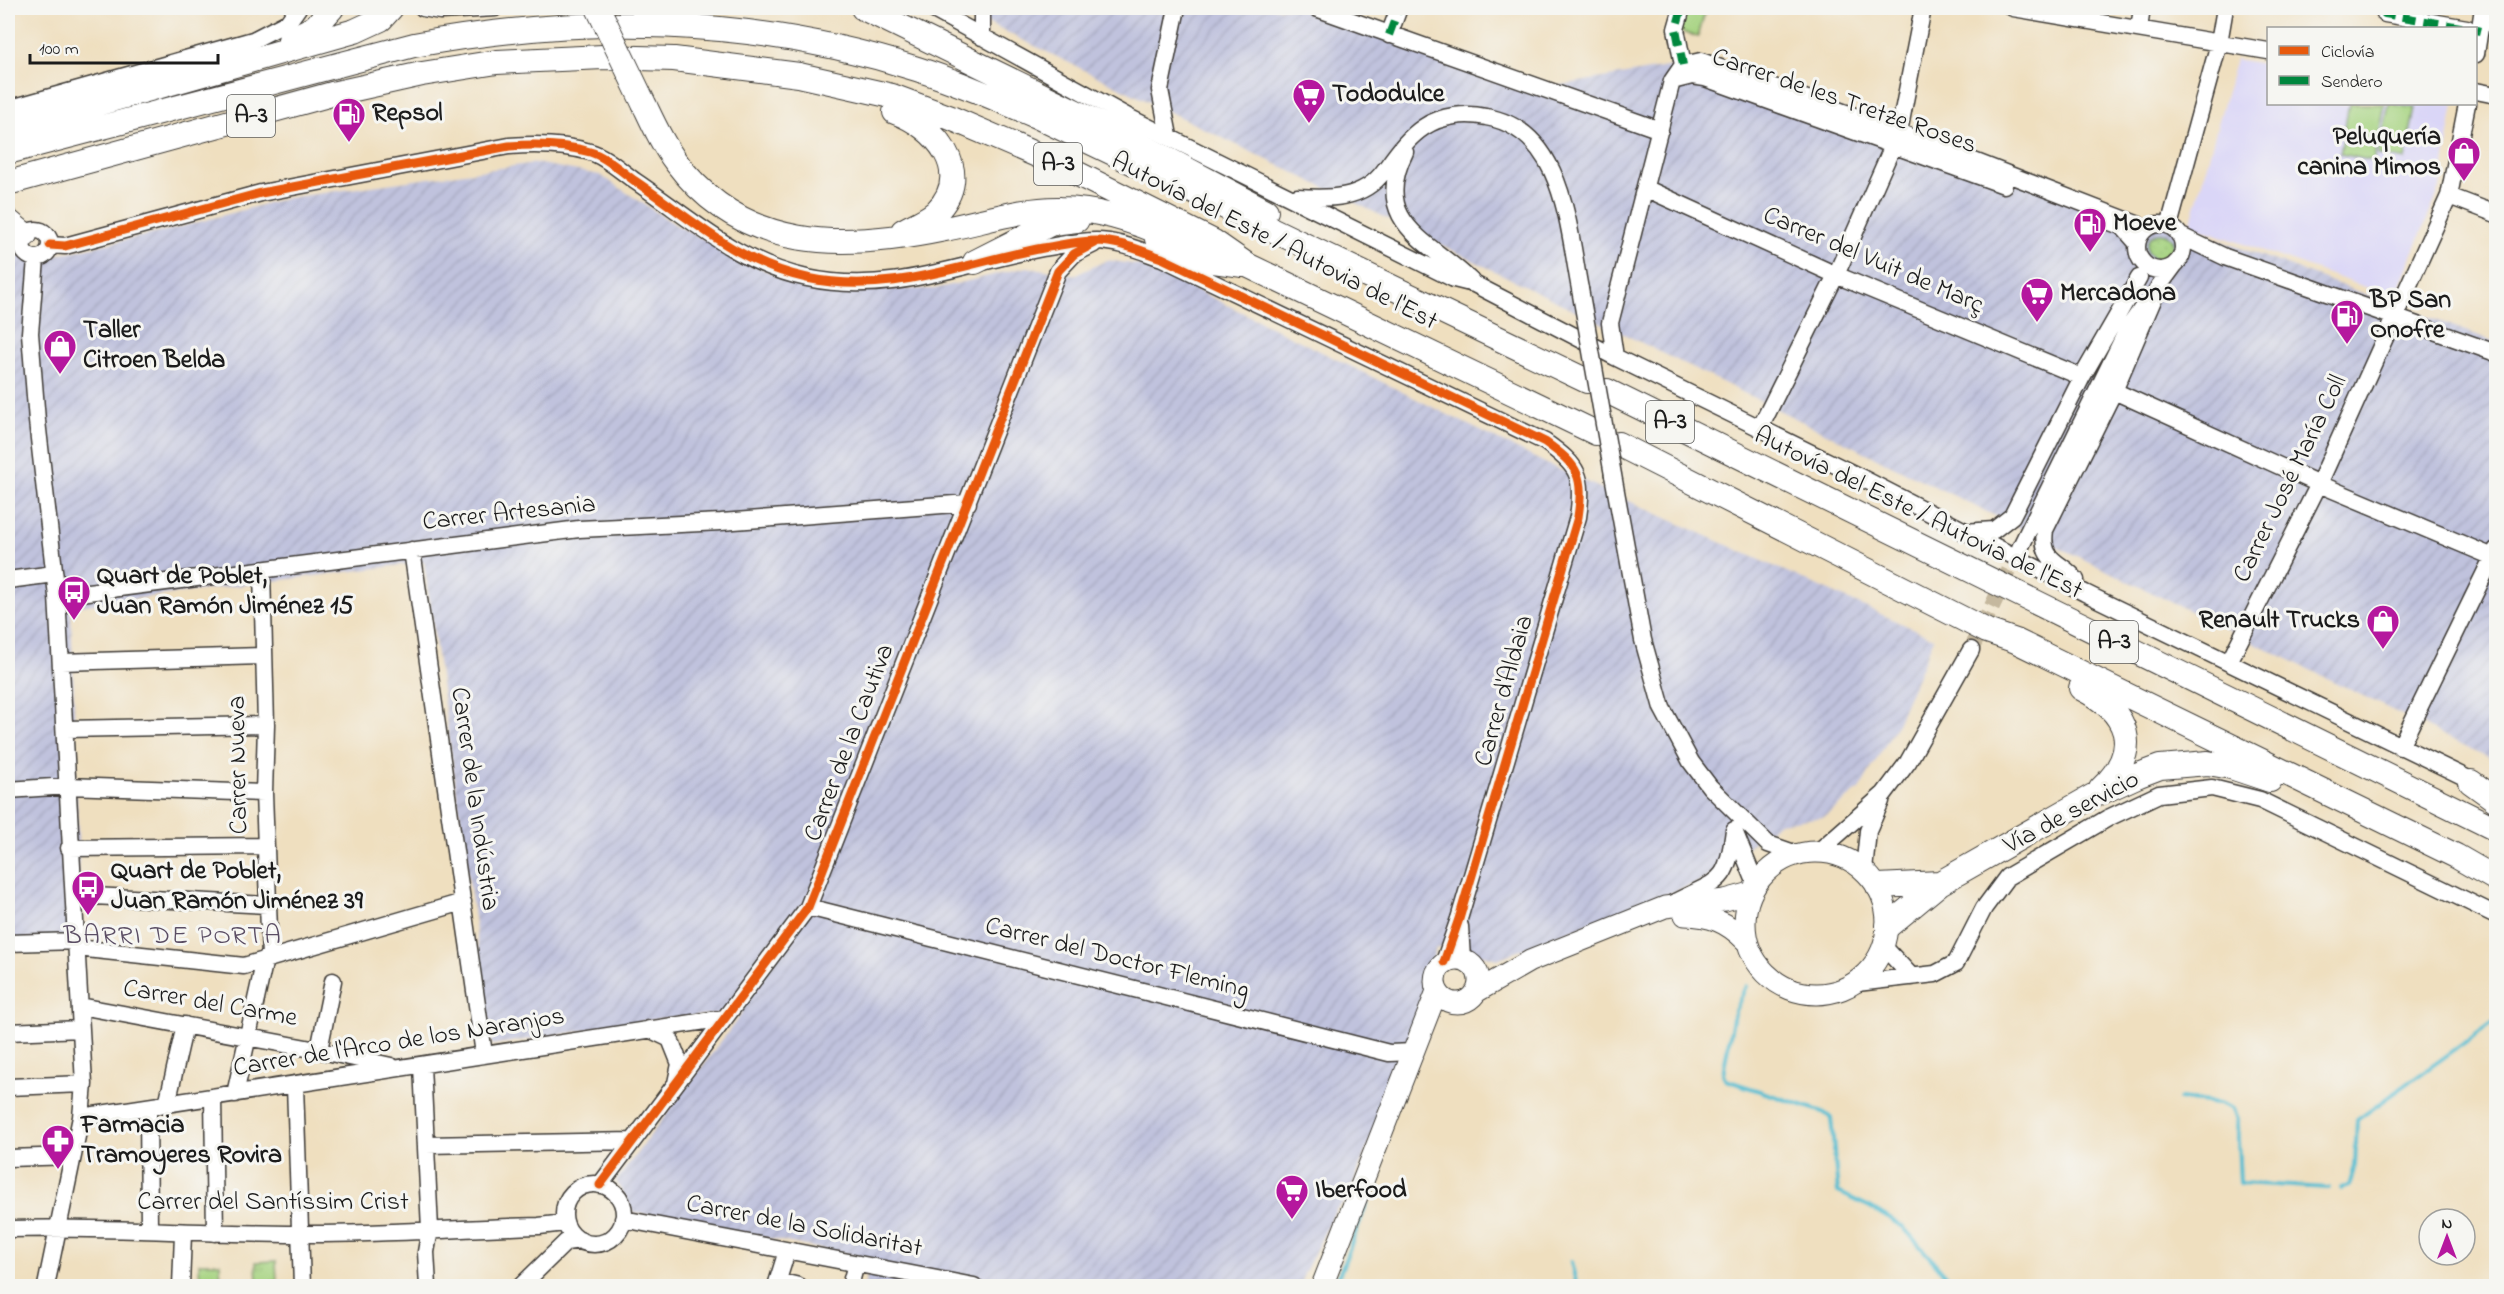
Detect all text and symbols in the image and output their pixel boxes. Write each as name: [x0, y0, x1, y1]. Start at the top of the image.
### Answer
scale bar: [30, 27, 218, 65]
legend: [2267, 27, 2477, 105]
text: 100 m: [39, 37, 79, 63]
street label: Carrer de les Tretze Roses: [1707, 39, 1981, 165]
text: Ciclovía: [2321, 40, 2374, 66]
text: Sendero: [2321, 70, 2383, 96]
place label: Tododulce: [1332, 76, 1446, 114]
supermarket icon: Tododulce: [1291, 77, 1327, 124]
road number: A-3: [227, 95, 275, 137]
place label: Repsol: [372, 95, 443, 133]
fuel station icon: Repsol: [331, 96, 367, 143]
place label: Peluquería canina Mimos: [2297, 119, 2441, 187]
shop icon: Peluquería canina Mimos: [2446, 135, 2482, 182]
road number: A-3: [1034, 143, 1082, 185]
street label: Autovía del Este / Autovia de l'Est: [1104, 143, 1444, 341]
street label: Carrer del Vuit de Març: [1757, 197, 1990, 325]
place label: Moeve: [2113, 205, 2178, 243]
fuel station icon: Moeve: [2072, 206, 2108, 253]
place label: Mercadona: [2060, 275, 2176, 313]
supermarket icon: Mercadona: [2019, 276, 2055, 323]
place label: BP San Onofre: [2369, 282, 2451, 350]
fuel station icon: BP San Onofre: [2329, 298, 2365, 345]
place label: Taller Citroen Belda: [83, 312, 225, 380]
shop icon: Taller Citroen Belda: [42, 328, 78, 375]
street label: Carrer José María Coll: [2224, 369, 2358, 589]
road number: A-3: [1646, 401, 1694, 443]
street label: Autovía del Este / Autovia de l'Est: [1747, 418, 2089, 610]
street label: Carrer Artesania: [421, 486, 597, 542]
place label: Quart de Poblet, Juan Ramón Jiménez 15: [97, 558, 354, 626]
bus stop icon: Quart de Poblet, Juan Ramón Jiménez 15: [56, 574, 92, 621]
place label: Renault Trucks: [2199, 602, 2360, 640]
shop icon: Renault Trucks: [2365, 603, 2401, 650]
street label: Carrer d'Aldaia: [1465, 611, 1545, 771]
road number: A-3: [2090, 621, 2138, 663]
street label: Carrer de la Cautiva: [795, 639, 905, 847]
street label: Carrer de la Indústria: [439, 685, 509, 913]
street label: Carrer Nueva: [219, 695, 259, 835]
street label: Vía de servicio: [1996, 761, 2147, 865]
place label: Quart de Poblet, Juan Ramón Jiménez 39: [111, 853, 364, 921]
bus stop icon: Quart de Poblet, Juan Ramón Jiménez 39: [70, 869, 106, 916]
street label: Carrer del Doctor Fleming: [981, 908, 1253, 1010]
district label: BARRI DE PORTA: [63, 917, 282, 956]
street label: Carrer del Carme: [120, 970, 300, 1038]
street label: Carrer de l'Arco de los Naranjos: [231, 998, 567, 1088]
place label: Farmacia Tramoyeres Rovira: [79, 1107, 282, 1175]
pharmacy icon: Farmacia Tramoyeres Rovira: [40, 1123, 76, 1170]
place label: Iberfood: [1315, 1172, 1407, 1210]
supermarket icon: Iberfood: [1274, 1173, 1310, 1220]
street label: Carrer del Santíssim Crist: [137, 1184, 409, 1222]
street label: Carrer de la Solidaritat: [683, 1185, 926, 1269]
north arrow: [2417, 1207, 2477, 1267]
text: N: [2442, 1212, 2453, 1236]

